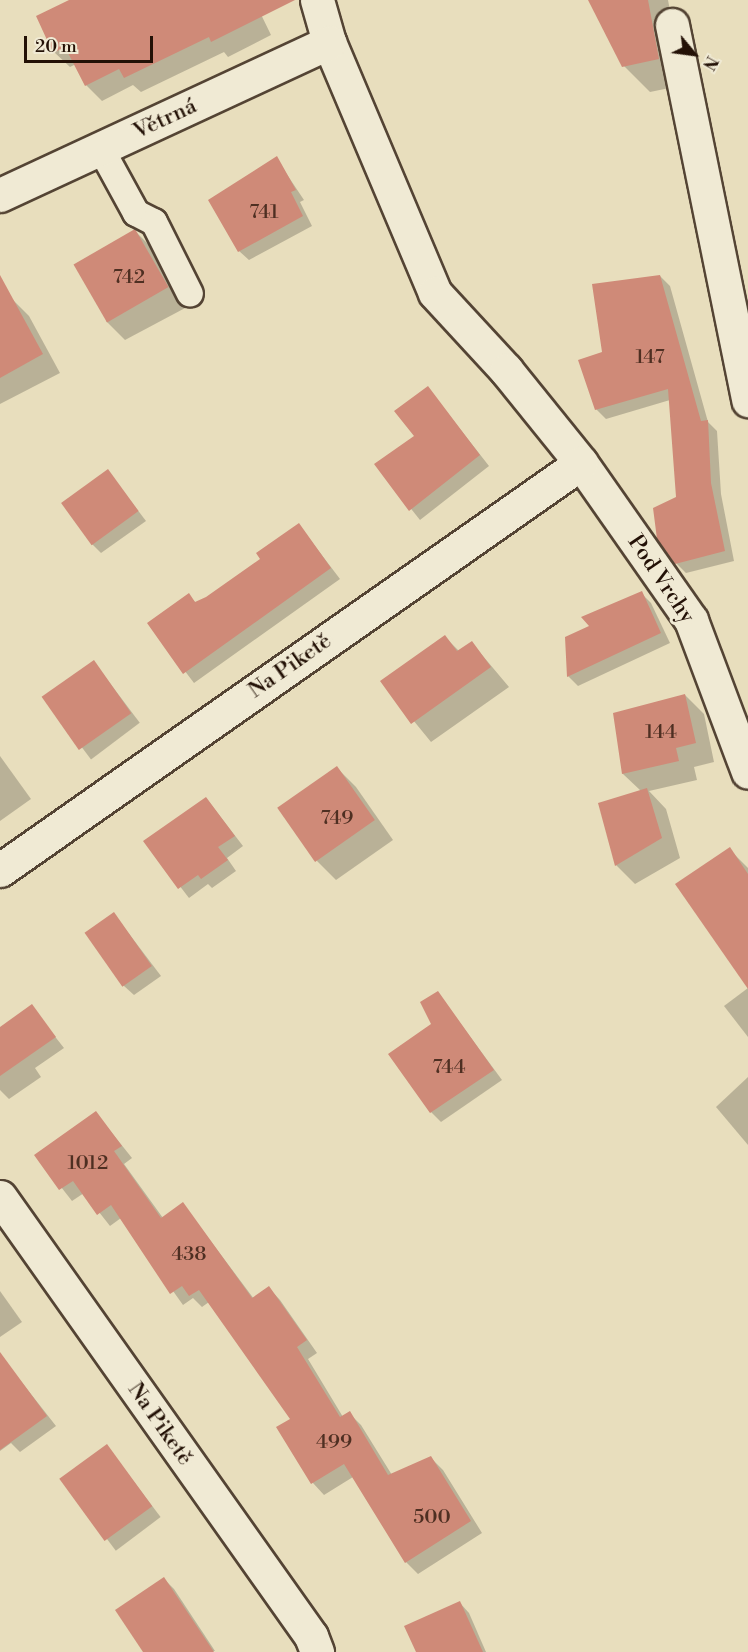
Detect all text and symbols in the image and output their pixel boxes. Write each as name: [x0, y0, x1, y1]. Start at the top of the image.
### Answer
scale bar: [27, 24, 156, 62]
north arrow: [664, 24, 724, 84]
text: 20 m: [35, 35, 77, 58]
text: N: [698, 52, 722, 73]
street label: Větrná: [129, 93, 201, 145]
house number: 741: [249, 200, 279, 224]
house number: 742: [113, 265, 145, 289]
house number: 147: [636, 345, 664, 369]
street label: Pod Vrchy: [622, 530, 700, 628]
street label: Na Piketě: [243, 628, 337, 704]
house number: 144: [645, 720, 677, 744]
house number: 749: [321, 806, 353, 830]
house number: 744: [432, 1055, 466, 1079]
house number: 1012: [67, 1151, 109, 1175]
house number: 438: [171, 1242, 207, 1266]
street label: Na Piketě: [122, 1377, 198, 1471]
house number: 499: [316, 1430, 352, 1454]
house number: 500: [413, 1505, 451, 1529]

